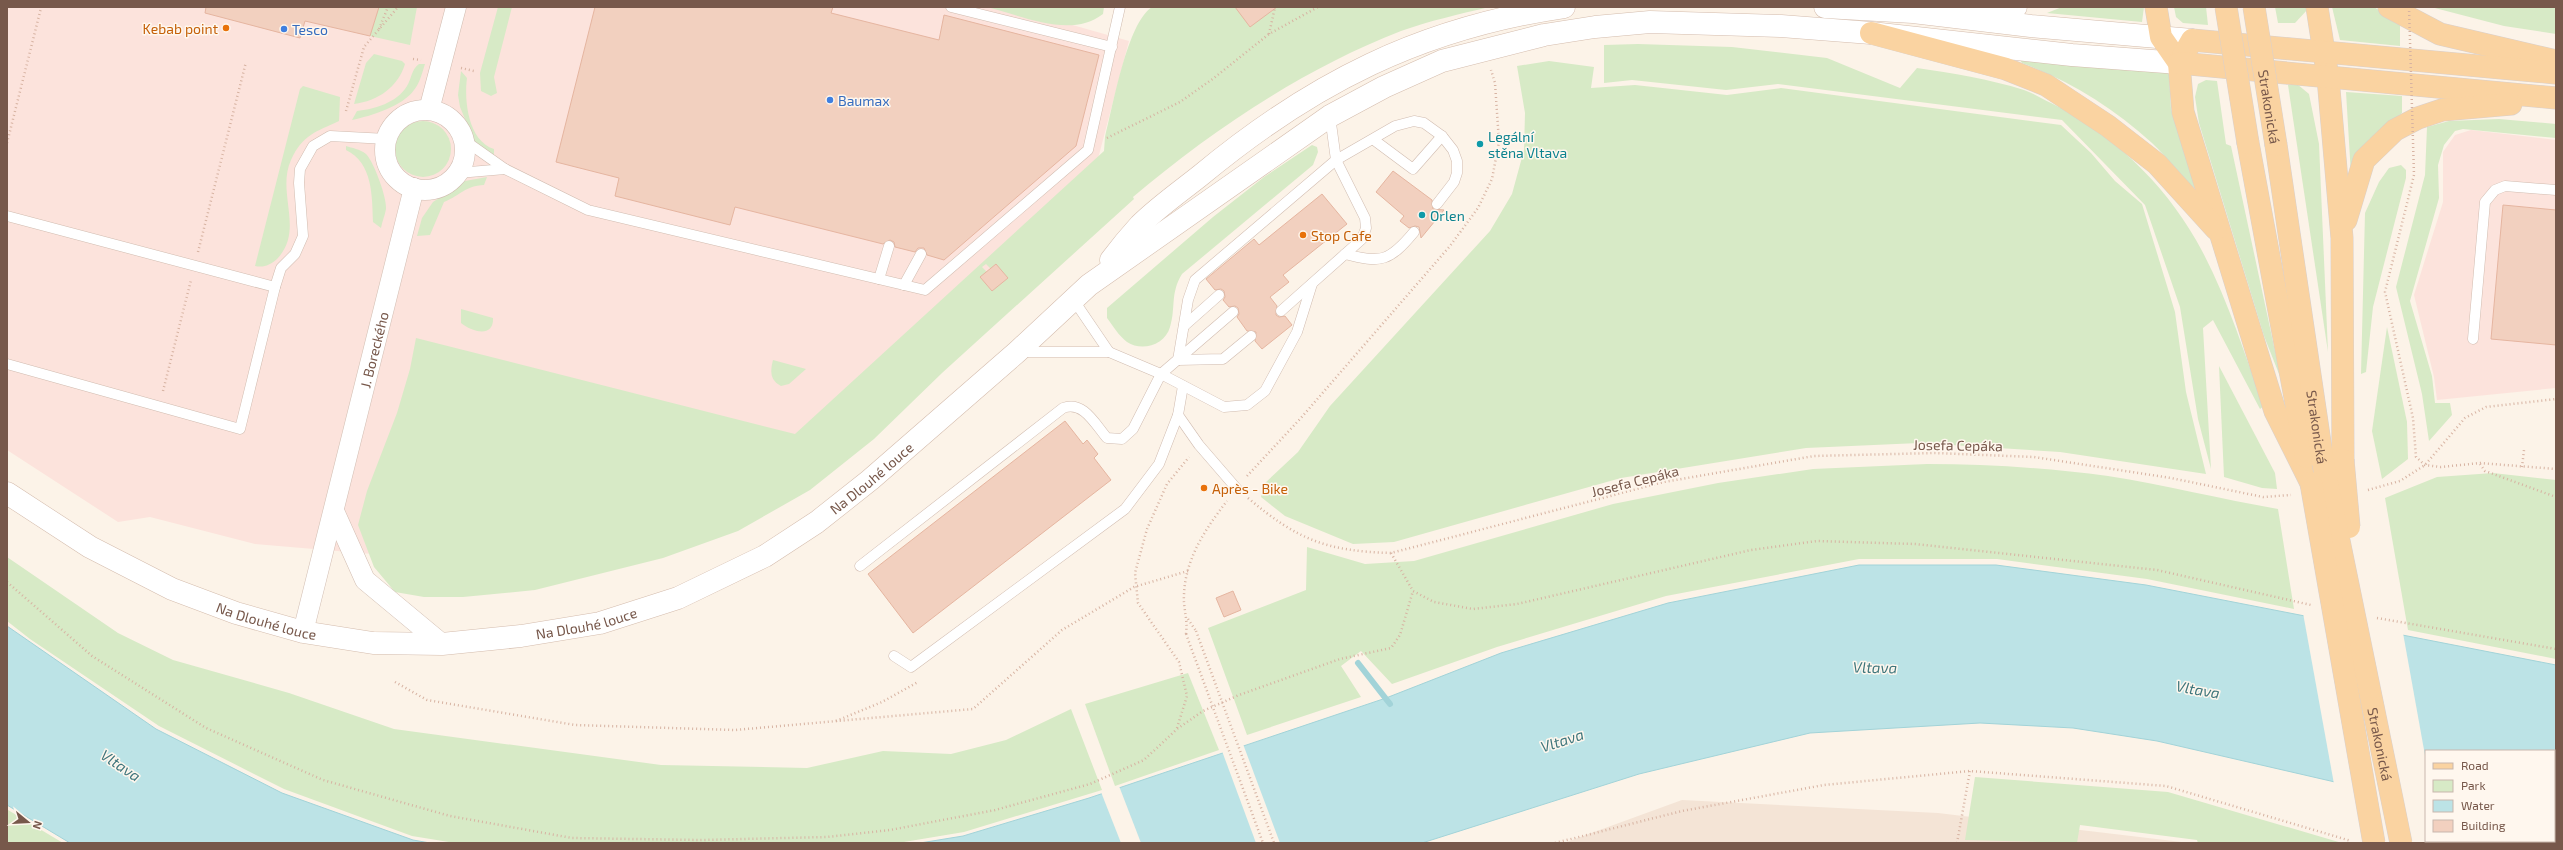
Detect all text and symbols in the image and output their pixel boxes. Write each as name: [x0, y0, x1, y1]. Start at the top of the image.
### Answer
place label: Kebab point: [143, 20, 218, 37]
place label: Tesco: [292, 21, 328, 38]
marker: Kebab point: [221, 23, 231, 33]
marker: Tesco: [279, 24, 289, 34]
street label: Strakonická: [2256, 69, 2284, 145]
place label: Baumax: [838, 92, 890, 109]
marker: Baumax: [825, 95, 835, 105]
place label: Legální stěna Vltava: [1488, 128, 1567, 161]
marker: Legální stěna Vltava: [1475, 139, 1485, 149]
place label: Orlen: [1430, 207, 1465, 224]
marker: Orlen: [1417, 210, 1427, 220]
place label: Stop Cafe: [1311, 227, 1372, 244]
marker: Stop Cafe: [1298, 230, 1308, 240]
street label: J. Boreckého: [356, 310, 391, 390]
street label: Strakonická: [2304, 389, 2332, 465]
street label: Josefa Cepáka: [1913, 436, 2003, 454]
street label: Na Dlouhé louce: [826, 438, 916, 517]
street label: Josefa Cepáka: [1589, 462, 1681, 500]
place label: Après - Bike: [1212, 480, 1288, 497]
marker: Après - Bike: [1199, 483, 1209, 493]
street label: Na Dlouhé louce: [214, 598, 318, 642]
street label: Na Dlouhé louce: [534, 603, 639, 642]
water label: Vltava: [1853, 658, 1897, 676]
water label: Vltava: [2175, 676, 2221, 702]
street label: Strakonická: [2365, 706, 2397, 782]
water label: Vltava: [1538, 725, 1586, 755]
water label: Vltava: [98, 745, 144, 785]
legend: [2425, 750, 2555, 842]
text: Road: [2461, 758, 2489, 772]
text: Park: [2461, 778, 2486, 792]
text: Water: [2461, 798, 2495, 812]
north arrow: [8, 802, 48, 842]
text: Building: [2461, 818, 2506, 832]
text: N: [31, 819, 45, 831]

